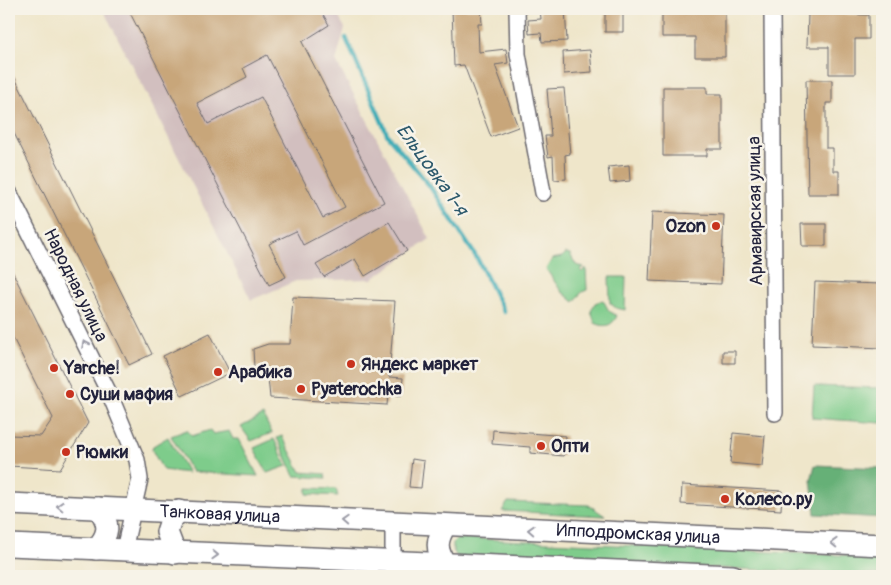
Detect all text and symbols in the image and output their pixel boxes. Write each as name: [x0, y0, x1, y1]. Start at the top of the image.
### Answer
water label: Ельцовка 1-я: [391, 119, 475, 222]
street label: Армавирская улица: [743, 136, 768, 286]
place label: Ozon: [666, 215, 706, 238]
marker: Ozon: [710, 220, 722, 232]
street label: Народная улица: [38, 225, 113, 346]
one-way arrow: [81, 341, 91, 350]
place label: Яндекс маркет: [361, 353, 479, 376]
place label: Yarche!: [63, 357, 120, 380]
marker: Яндекс маркет: [345, 358, 357, 370]
place label: Арабика: [228, 361, 293, 384]
marker: Yarche!: [48, 362, 60, 374]
marker: Арабика: [212, 366, 224, 378]
place label: Pyaterochka: [311, 378, 402, 401]
place label: Суши мафия: [80, 383, 173, 406]
marker: Pyaterochka: [295, 383, 307, 395]
marker: Суши мафия: [64, 388, 76, 400]
place label: Опти: [551, 435, 589, 458]
marker: Опти: [535, 440, 547, 452]
place label: Рюмки: [76, 441, 128, 464]
marker: Рюмки: [60, 446, 72, 458]
place label: Колесо.ру: [735, 488, 813, 511]
marker: Колесо.ру: [719, 493, 731, 505]
street label: Танковая улица: [159, 500, 281, 529]
one-way arrow: [56, 501, 64, 511]
one-way arrow: [340, 516, 348, 527]
street label: Ипподромская улица: [556, 519, 721, 549]
one-way arrow: [527, 524, 535, 535]
one-way arrow: [829, 538, 837, 549]
one-way arrow: [211, 550, 219, 560]

